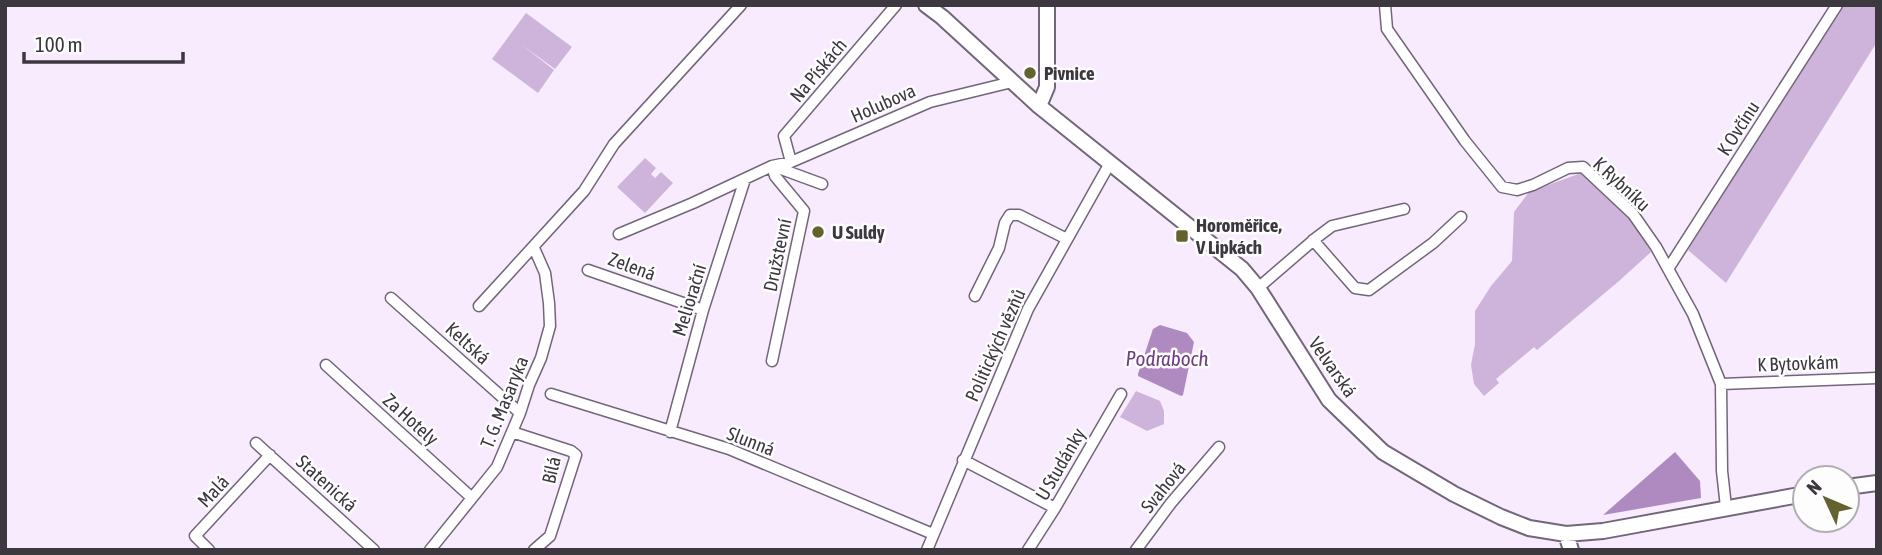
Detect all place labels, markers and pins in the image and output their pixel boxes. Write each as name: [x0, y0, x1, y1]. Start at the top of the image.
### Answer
place label: Pivnice: [1044, 62, 1095, 84]
marker: Pivnice: [1022, 65, 1038, 81]
place label: Horoměřice, V Lipkách: [1195, 214, 1282, 258]
place label: U Suldy: [832, 221, 885, 243]
marker: U Suldy: [810, 224, 826, 240]
marker: Horoměřice, V Lipkách: [1174, 228, 1190, 244]

